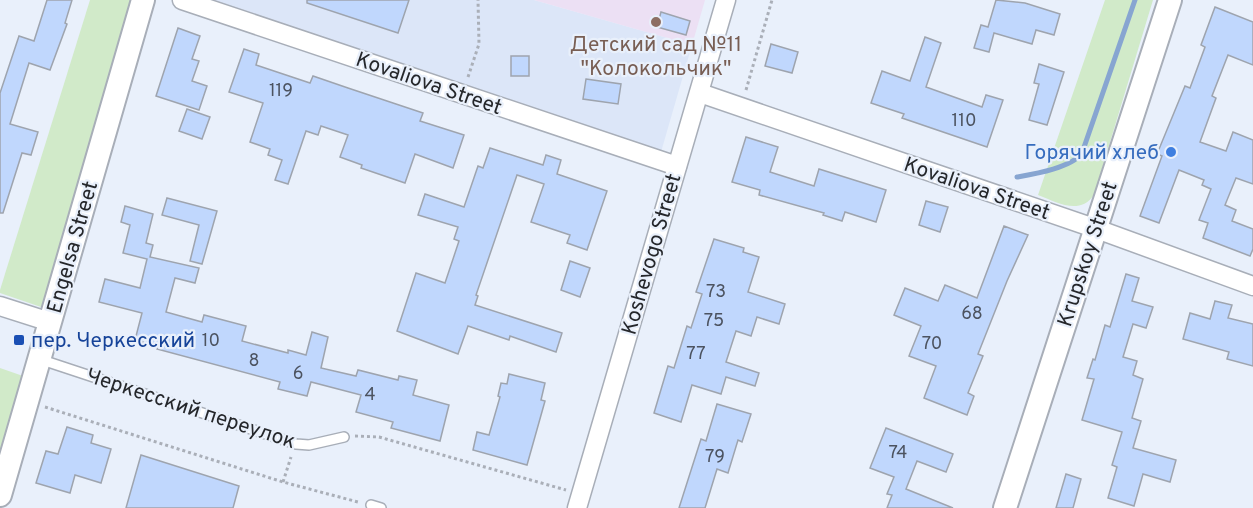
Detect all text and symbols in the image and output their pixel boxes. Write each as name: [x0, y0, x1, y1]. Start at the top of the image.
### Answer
marker: Детский сад №11 "Колокольчик": [649, 15, 663, 29]
place label: Детский сад №11 "Колокольчик": [570, 32, 742, 83]
street label: Kovaliova Street: [352, 47, 505, 122]
house number: 119: [269, 80, 293, 103]
house number: 110: [952, 110, 976, 133]
place label: Горячий хлеб: [1025, 140, 1159, 167]
marker: Горячий хлеб: [1164, 145, 1178, 159]
street label: Kovaliova Street: [900, 152, 1053, 227]
street label: Koshevogo Street: [617, 171, 688, 338]
street label: Engelsa Street: [42, 178, 105, 317]
street label: Krupskoy Street: [1052, 178, 1125, 331]
house number: 73: [706, 281, 726, 304]
house number: 68: [961, 303, 983, 326]
house number: 75: [704, 310, 724, 333]
place label: пер. Черкесский: [31, 328, 195, 355]
house number: 10: [202, 330, 220, 353]
marker: пер. Черкесский: [12, 333, 26, 347]
house number: 70: [922, 333, 942, 356]
house number: 77: [686, 343, 706, 366]
house number: 8: [249, 350, 260, 373]
street label: Черкесский переулок: [82, 363, 299, 456]
house number: 6: [293, 363, 303, 386]
house number: 4: [364, 384, 376, 407]
house number: 74: [889, 442, 907, 465]
house number: 79: [705, 446, 725, 469]

